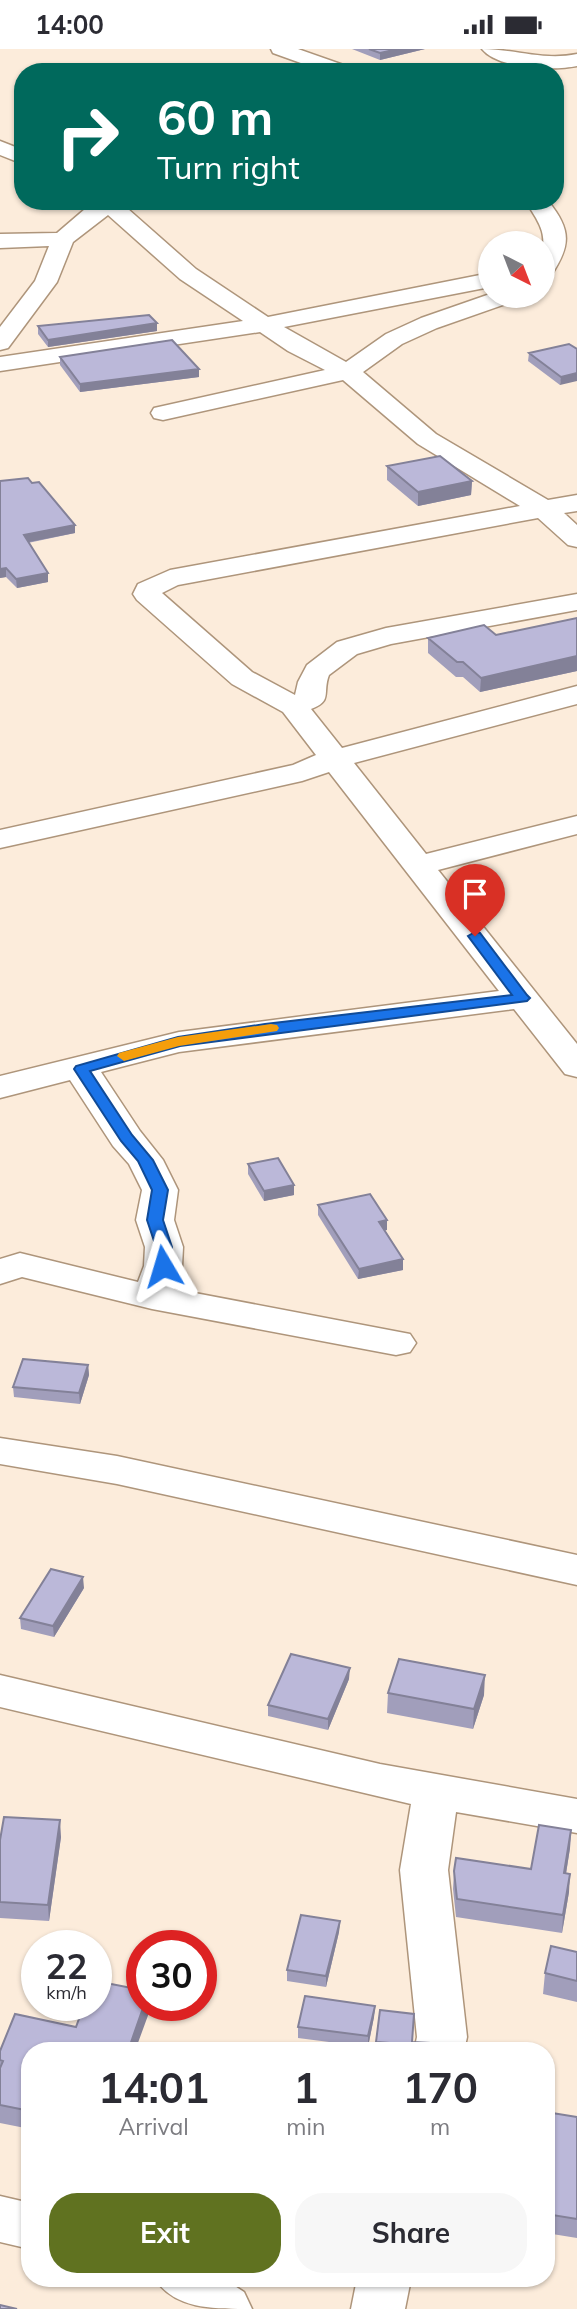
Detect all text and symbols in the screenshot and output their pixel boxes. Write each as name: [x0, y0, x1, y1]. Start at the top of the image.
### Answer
text: 14:00: [35, 8, 104, 41]
text: 60 m: [157, 86, 273, 147]
icon: right: [42, 91, 133, 182]
text: Turn right: [157, 147, 300, 187]
north arrow: [478, 231, 555, 308]
map controls: [478, 231, 555, 308]
pin: [445, 864, 505, 936]
icon: arrive: [456, 875, 494, 913]
position arrow: [126, 1229, 200, 1303]
speed limit sign: 30: [126, 1930, 217, 2021]
text: 22: [45, 1944, 88, 1988]
text: km/h: [46, 1981, 87, 2004]
text: 14:01: [98, 2061, 209, 2114]
text: 1: [293, 2061, 318, 2114]
text: 170: [402, 2061, 478, 2114]
text: Arrival: [118, 2112, 189, 2141]
text: min: [286, 2112, 325, 2141]
text: m: [430, 2112, 450, 2141]
button: Exit: [49, 2193, 281, 2273]
button: Share: [295, 2193, 527, 2273]

